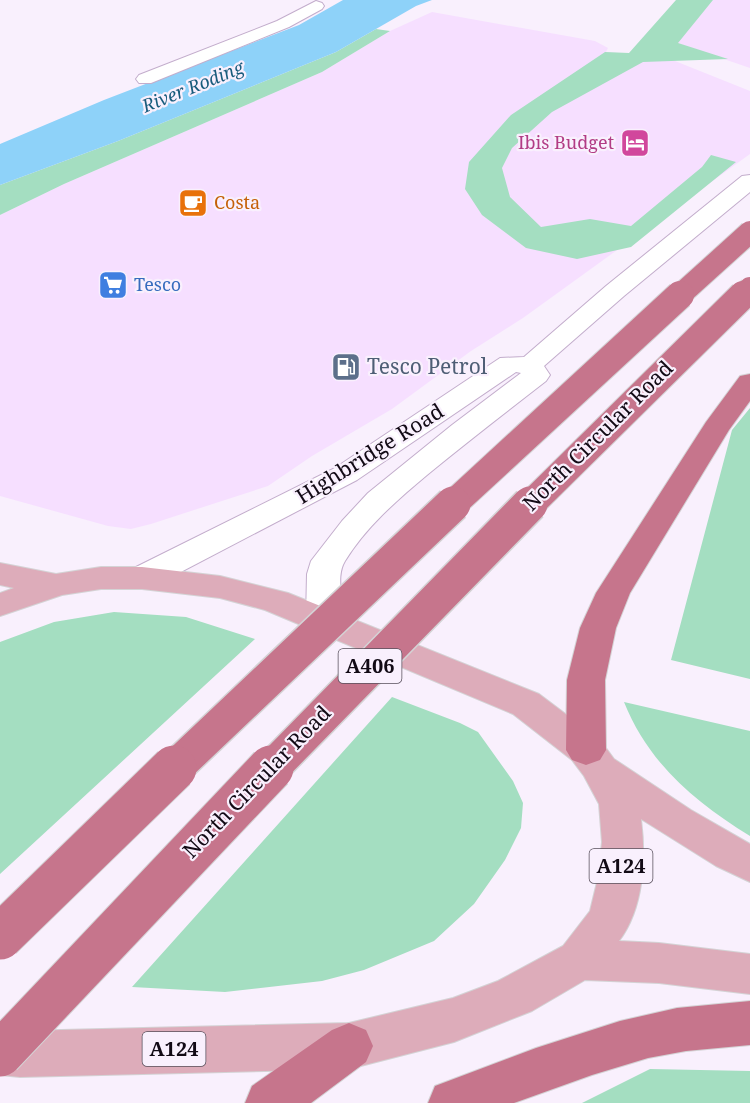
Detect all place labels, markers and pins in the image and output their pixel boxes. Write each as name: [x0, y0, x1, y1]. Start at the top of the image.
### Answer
hotel icon: Ibis Budget: [619, 127, 651, 159]
place label: Ibis Budget: [518, 130, 614, 154]
cafe icon: Costa: [177, 187, 209, 219]
place label: Costa: [214, 190, 260, 214]
supermarket icon: Tesco: [97, 269, 129, 301]
place label: Tesco: [134, 272, 181, 296]
fuel station icon: Tesco Petrol: [330, 351, 362, 383]
place label: Tesco Petrol: [367, 352, 488, 380]

